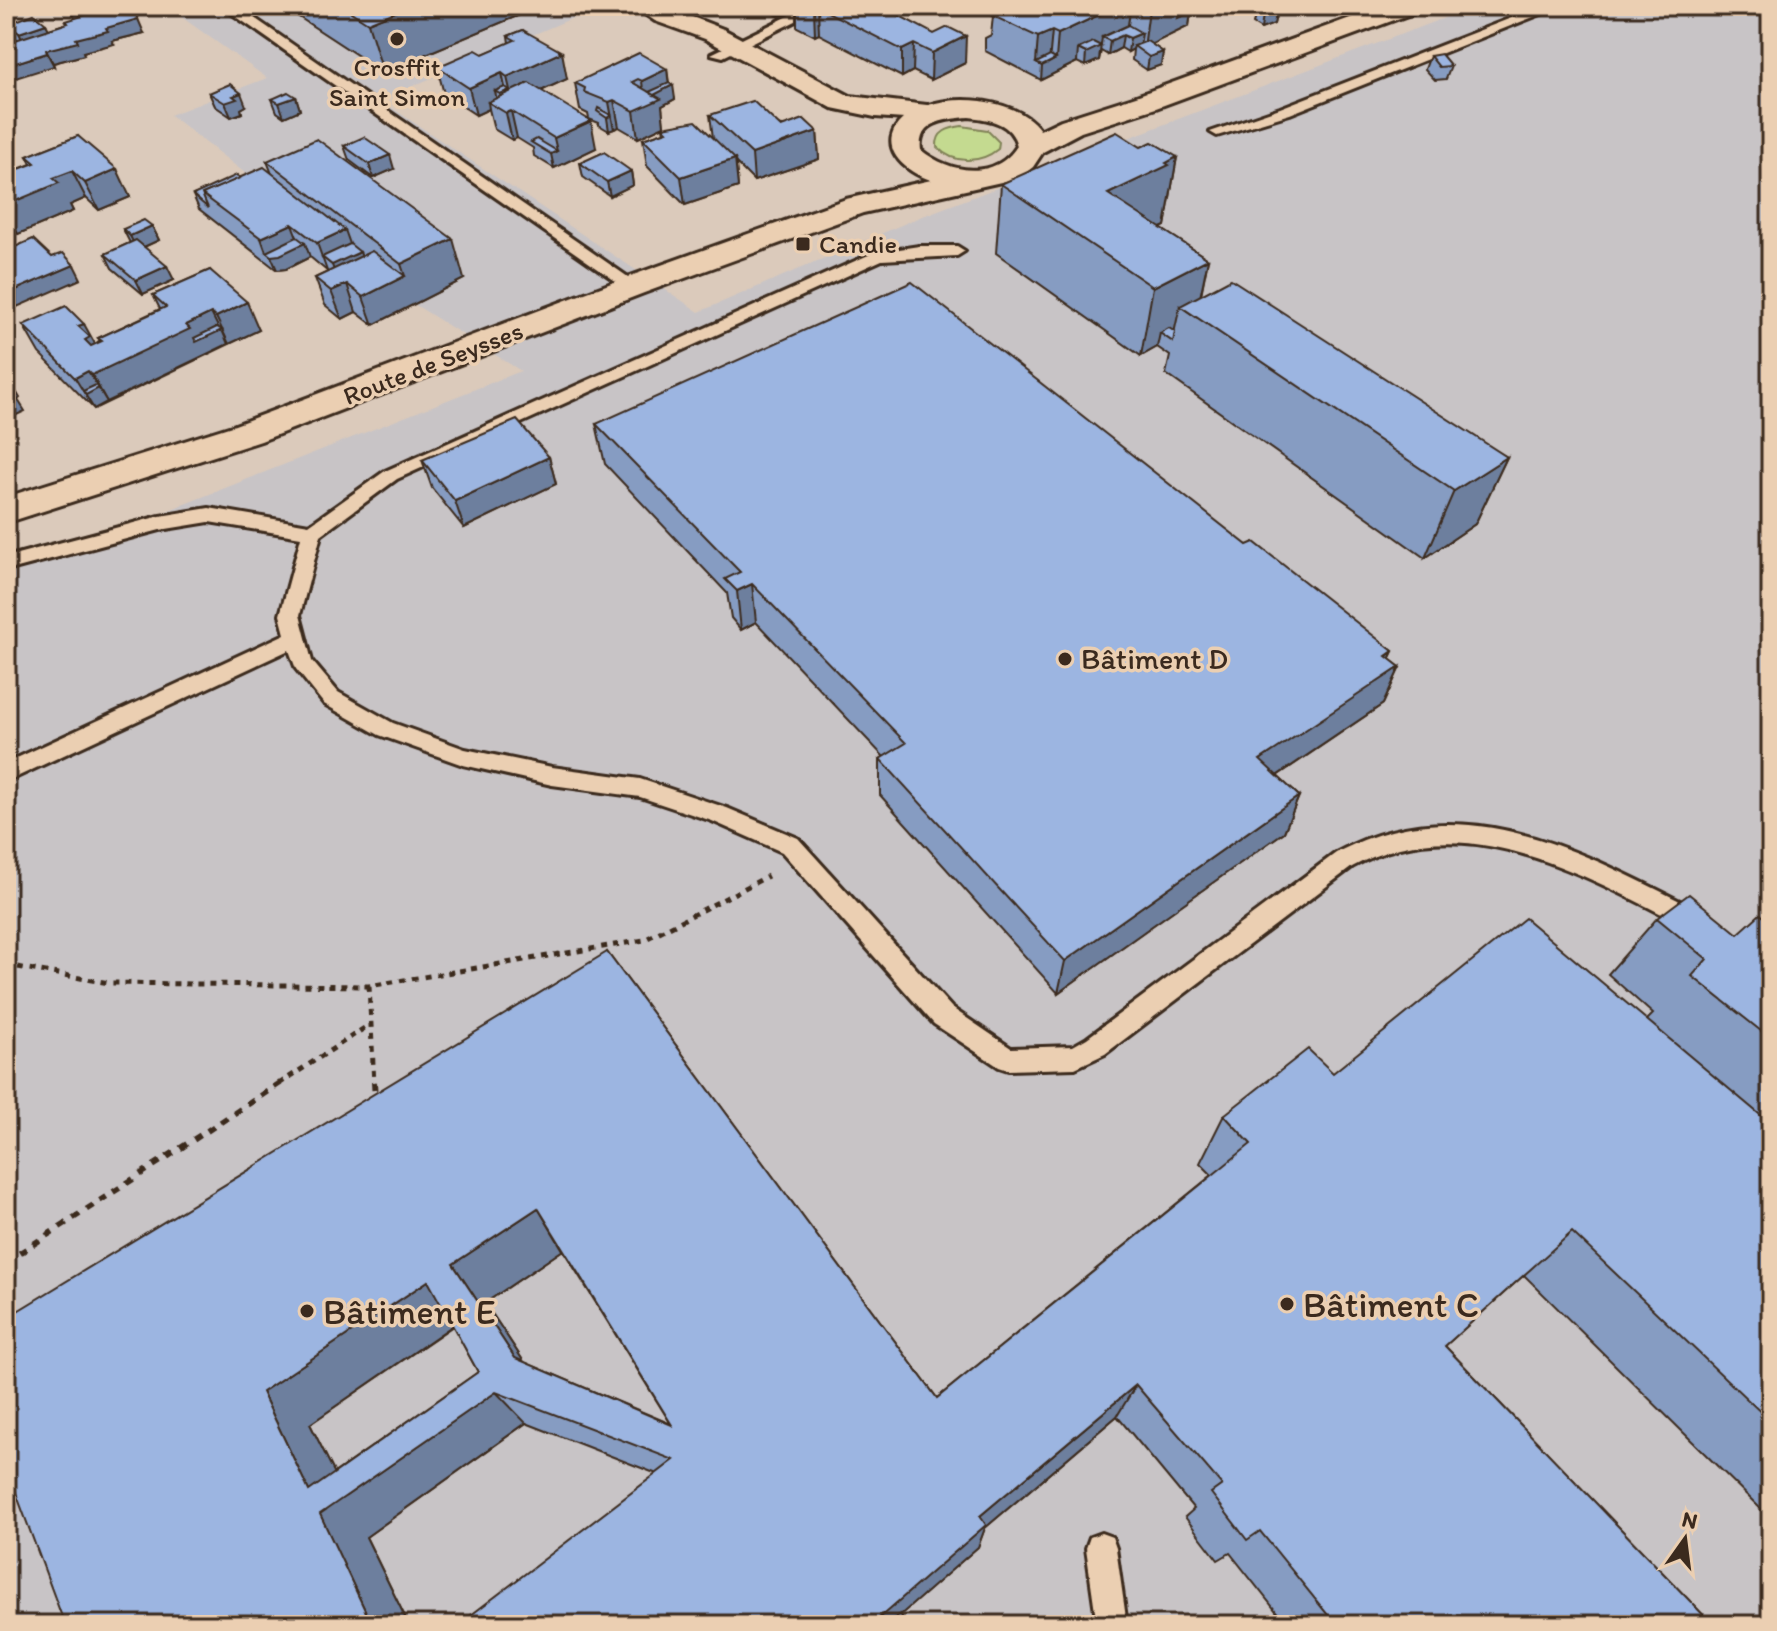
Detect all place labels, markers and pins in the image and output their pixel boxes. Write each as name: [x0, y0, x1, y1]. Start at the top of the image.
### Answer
marker: Crosffit Saint Simon: [388, 30, 406, 48]
place label: Crosffit Saint Simon: [329, 51, 465, 113]
place label: Candie: [819, 228, 897, 260]
marker: Candie: [794, 235, 812, 253]
place label: Bâtiment D: [1081, 640, 1228, 677]
marker: Bâtiment D: [1056, 650, 1074, 668]
place label: Bâtiment C: [1303, 1283, 1479, 1326]
place label: Bâtiment E: [323, 1290, 496, 1333]
marker: Bâtiment C: [1278, 1295, 1296, 1313]
marker: Bâtiment E: [298, 1302, 316, 1320]

